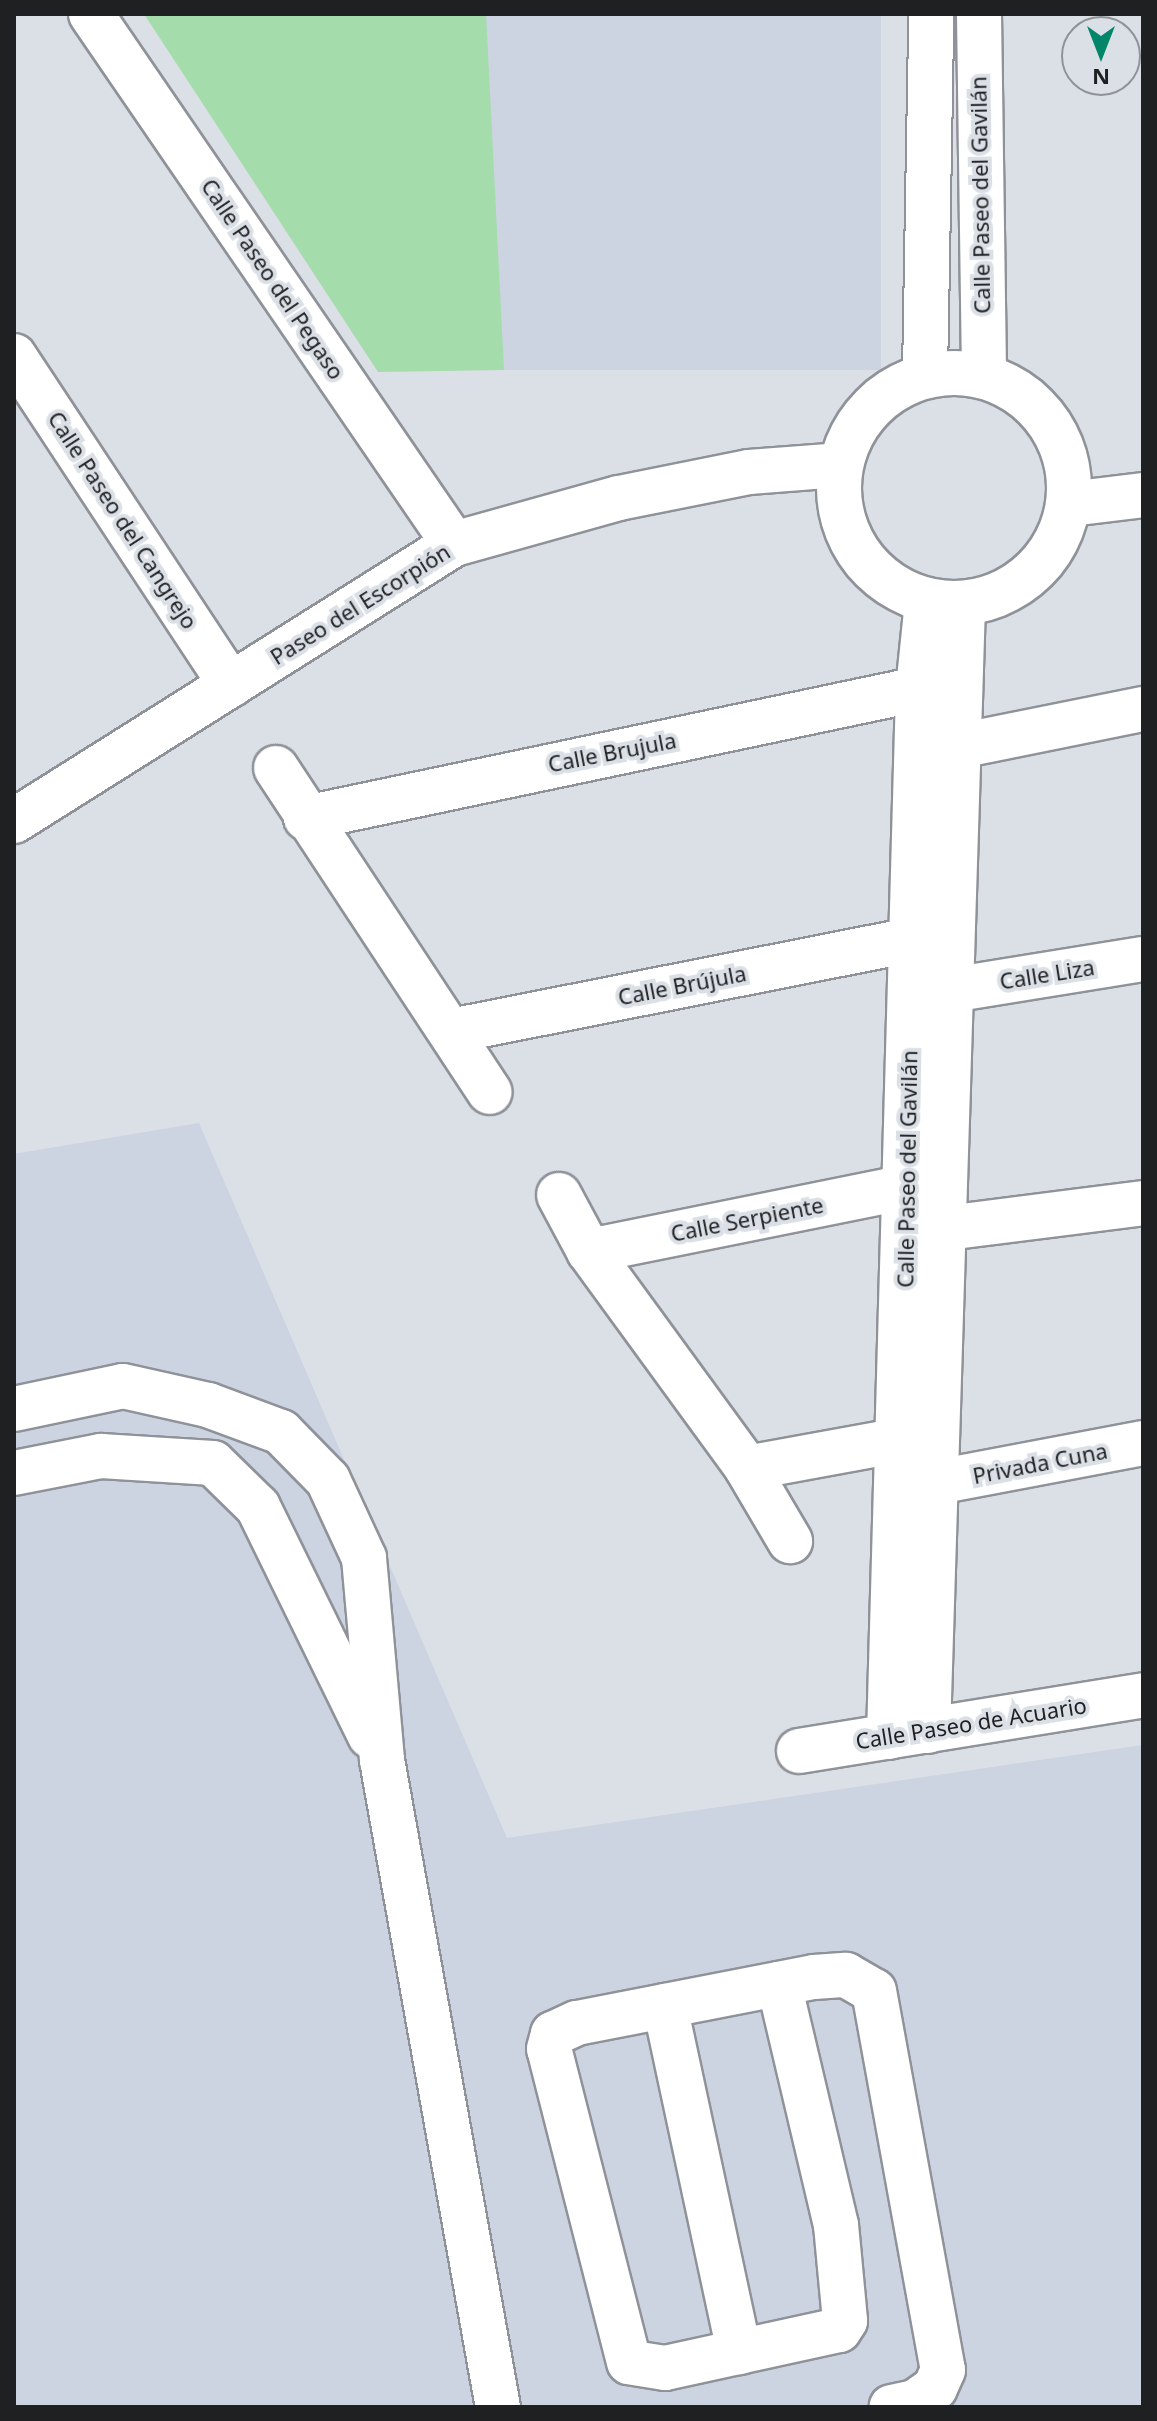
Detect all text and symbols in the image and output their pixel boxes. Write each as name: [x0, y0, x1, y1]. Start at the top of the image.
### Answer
north arrow: [1061, 16, 1141, 96]
text: N: [1092, 63, 1110, 93]
street label: Calle Paseo del Gavilán: [965, 76, 995, 314]
street label: Calle Paseo del Pegaso: [196, 174, 350, 384]
street label: Calle Paseo del Cangrejo: [43, 406, 203, 634]
street label: Paseo del Escorpión: [265, 538, 455, 670]
street label: Calle Brujula: [546, 727, 678, 777]
street label: Calle Liza: [998, 953, 1096, 995]
street label: Calle Brújula: [616, 960, 748, 1010]
street label: Calle Paseo del Gavilán: [892, 1050, 922, 1288]
street label: Calle Serpiente: [668, 1191, 826, 1247]
street label: Privada Cuna: [970, 1437, 1110, 1489]
street label: Calle Paseo de Acuario: [854, 1692, 1088, 1754]

